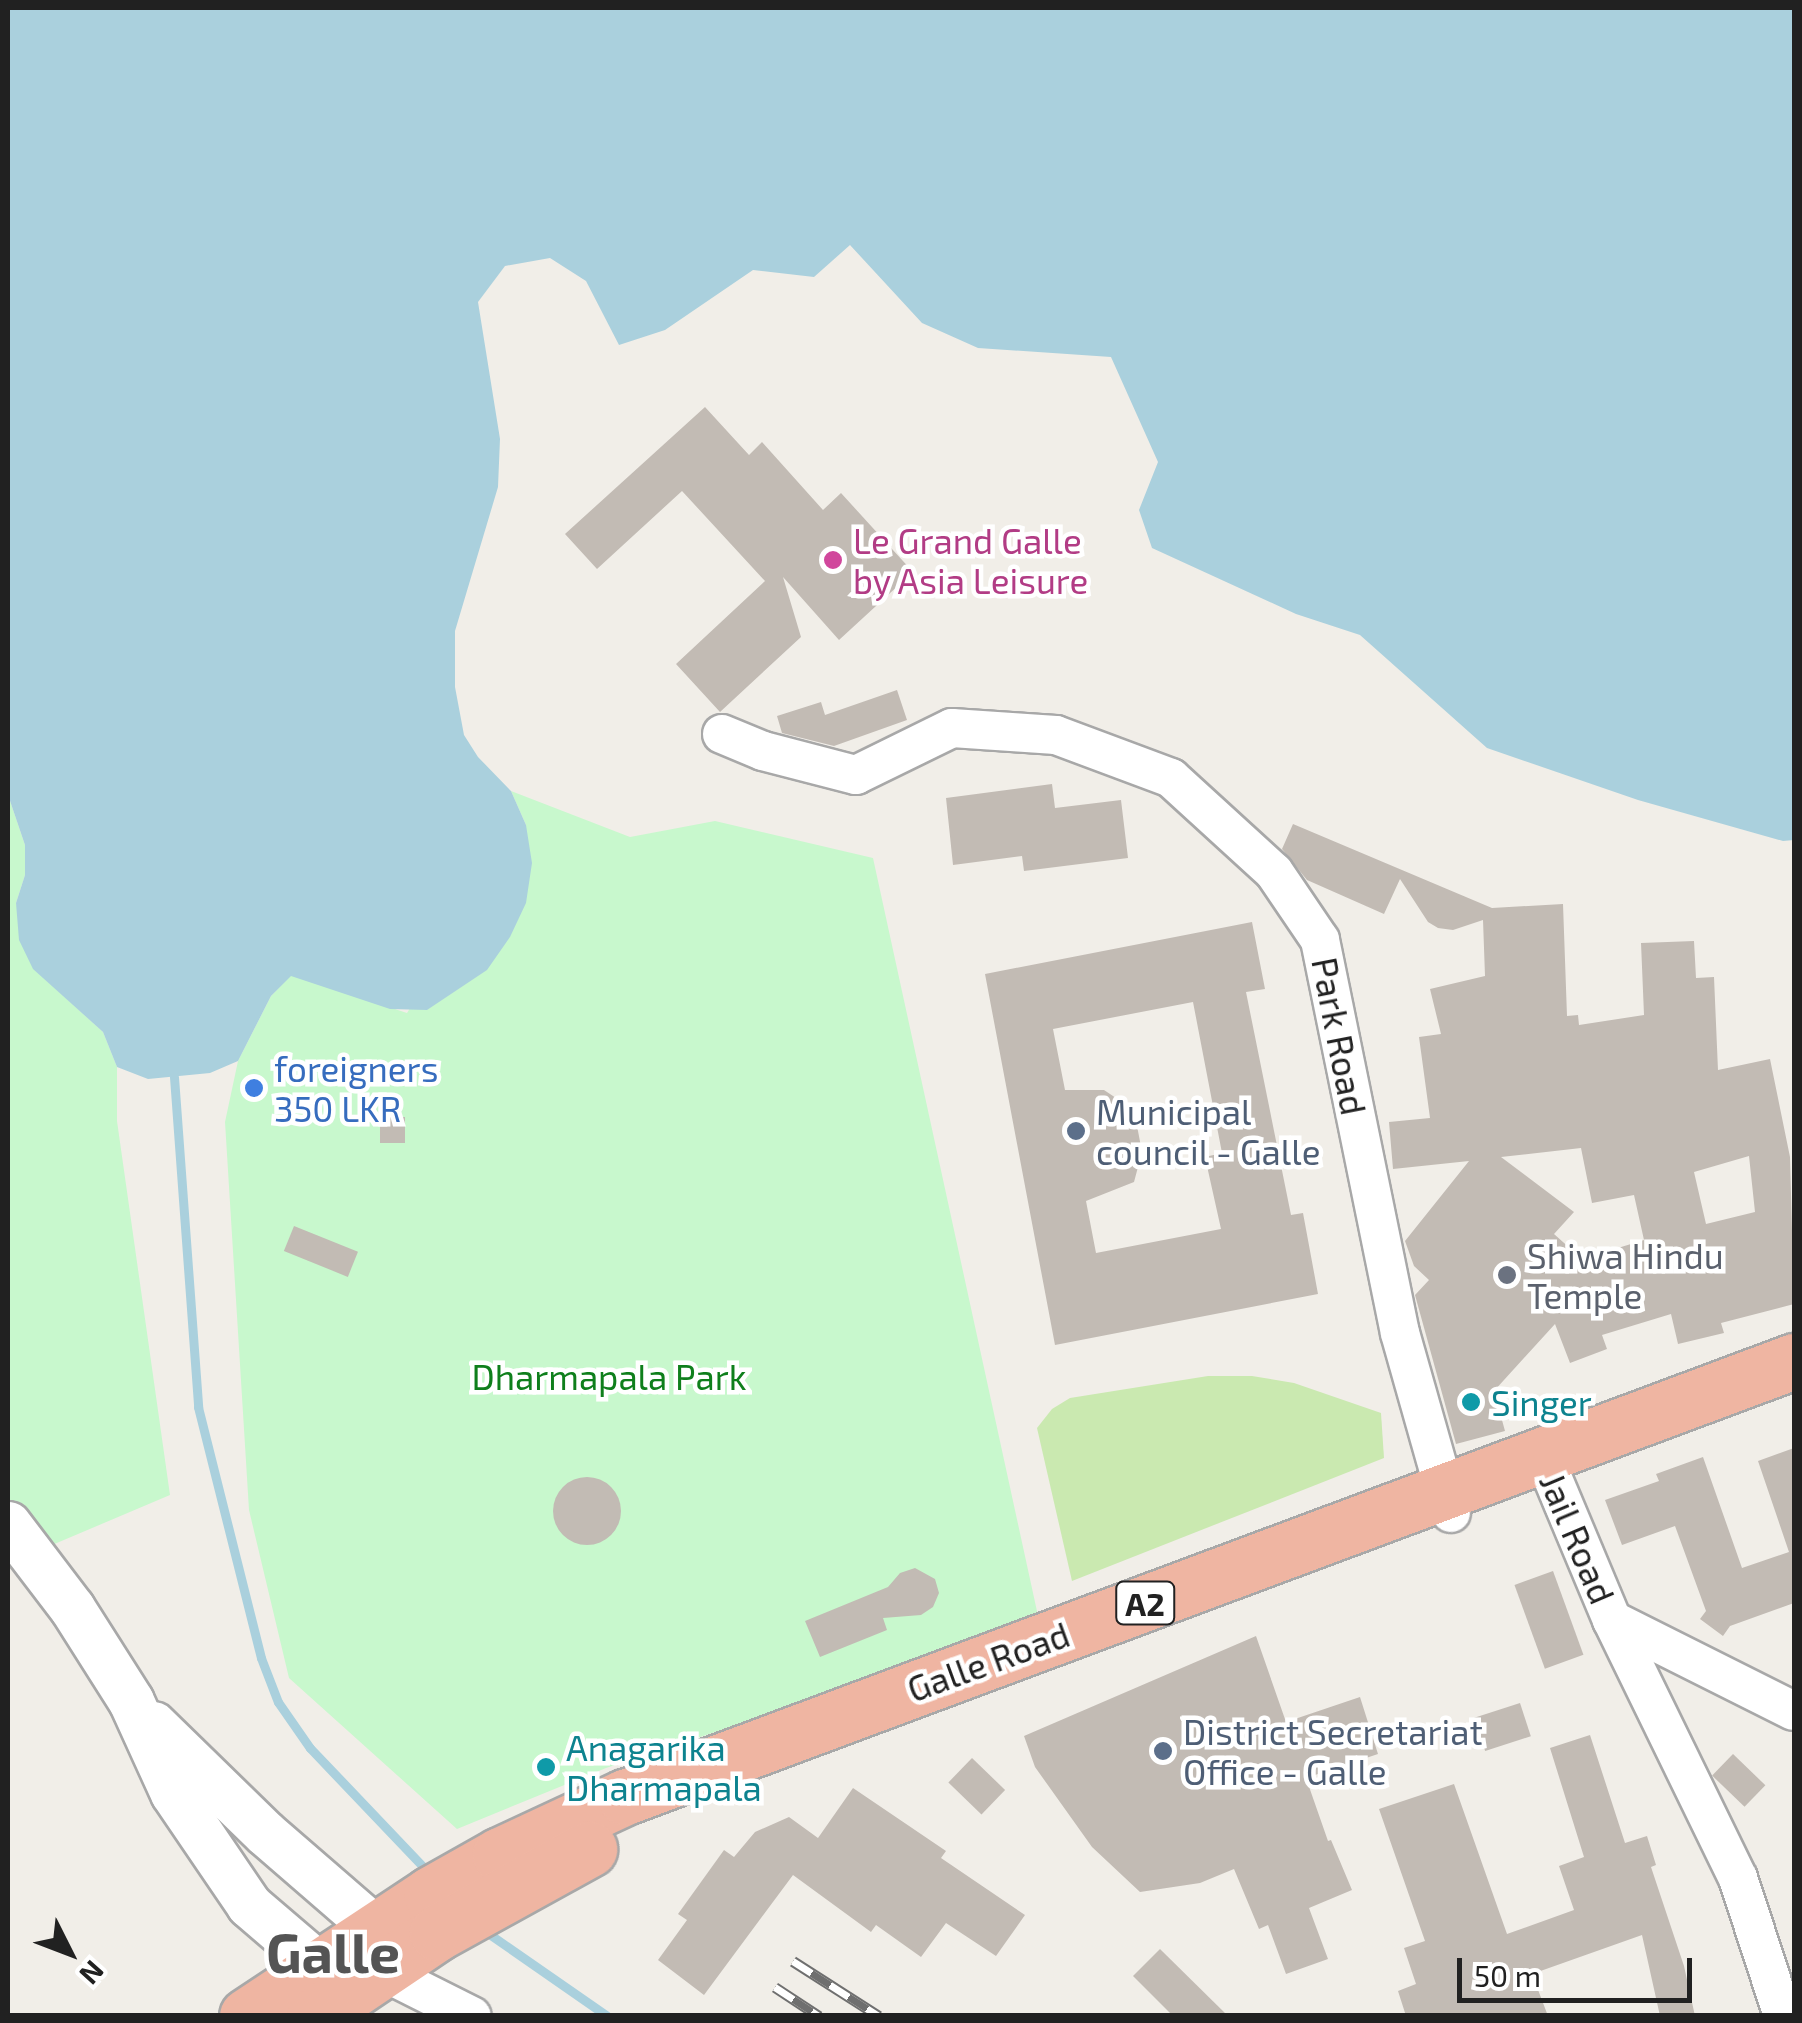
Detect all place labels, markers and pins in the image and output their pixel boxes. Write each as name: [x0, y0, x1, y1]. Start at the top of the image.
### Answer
place label: Le Grand Galle by Asia Leisure: [853, 519, 1090, 601]
marker: Le Grand Galle by Asia Leisure: [822, 549, 844, 571]
place label: foreigners 350 LKR: [274, 1047, 438, 1129]
marker: foreigners 350 LKR: [243, 1077, 265, 1099]
place label: Municipal council - Galle: [1096, 1090, 1321, 1172]
marker: Municipal council - Galle: [1065, 1120, 1087, 1142]
place label: Shiwa Hindu Temple: [1527, 1234, 1724, 1316]
marker: Shiwa Hindu Temple: [1496, 1264, 1518, 1286]
place label: Singer: [1491, 1381, 1592, 1423]
marker: Singer: [1460, 1391, 1482, 1413]
place label: District Secretariat Office - Galle: [1183, 1710, 1483, 1792]
place label: Anagarika Dharmapala: [566, 1726, 762, 1808]
marker: District Secretariat Office - Galle: [1152, 1740, 1174, 1762]
marker: Anagarika Dharmapala: [535, 1756, 557, 1778]

